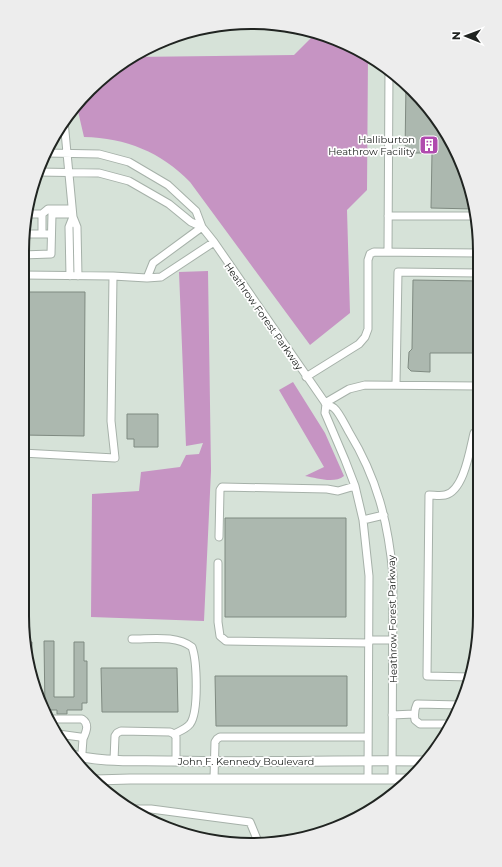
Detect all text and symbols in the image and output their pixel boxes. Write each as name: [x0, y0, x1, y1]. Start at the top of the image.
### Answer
north arrow: [446, 16, 486, 56]
text: N: [449, 31, 463, 40]
place label: Halliburton Heathrow Facility: [328, 133, 416, 158]
building icon: Halliburton Heathrow Facility: [418, 134, 440, 156]
street label: Heathrow Forest Parkway: [221, 260, 306, 373]
street label: Heathrow Forest Parkway: [385, 554, 400, 683]
street label: John F. Kennedy Boulevard: [177, 755, 314, 768]

